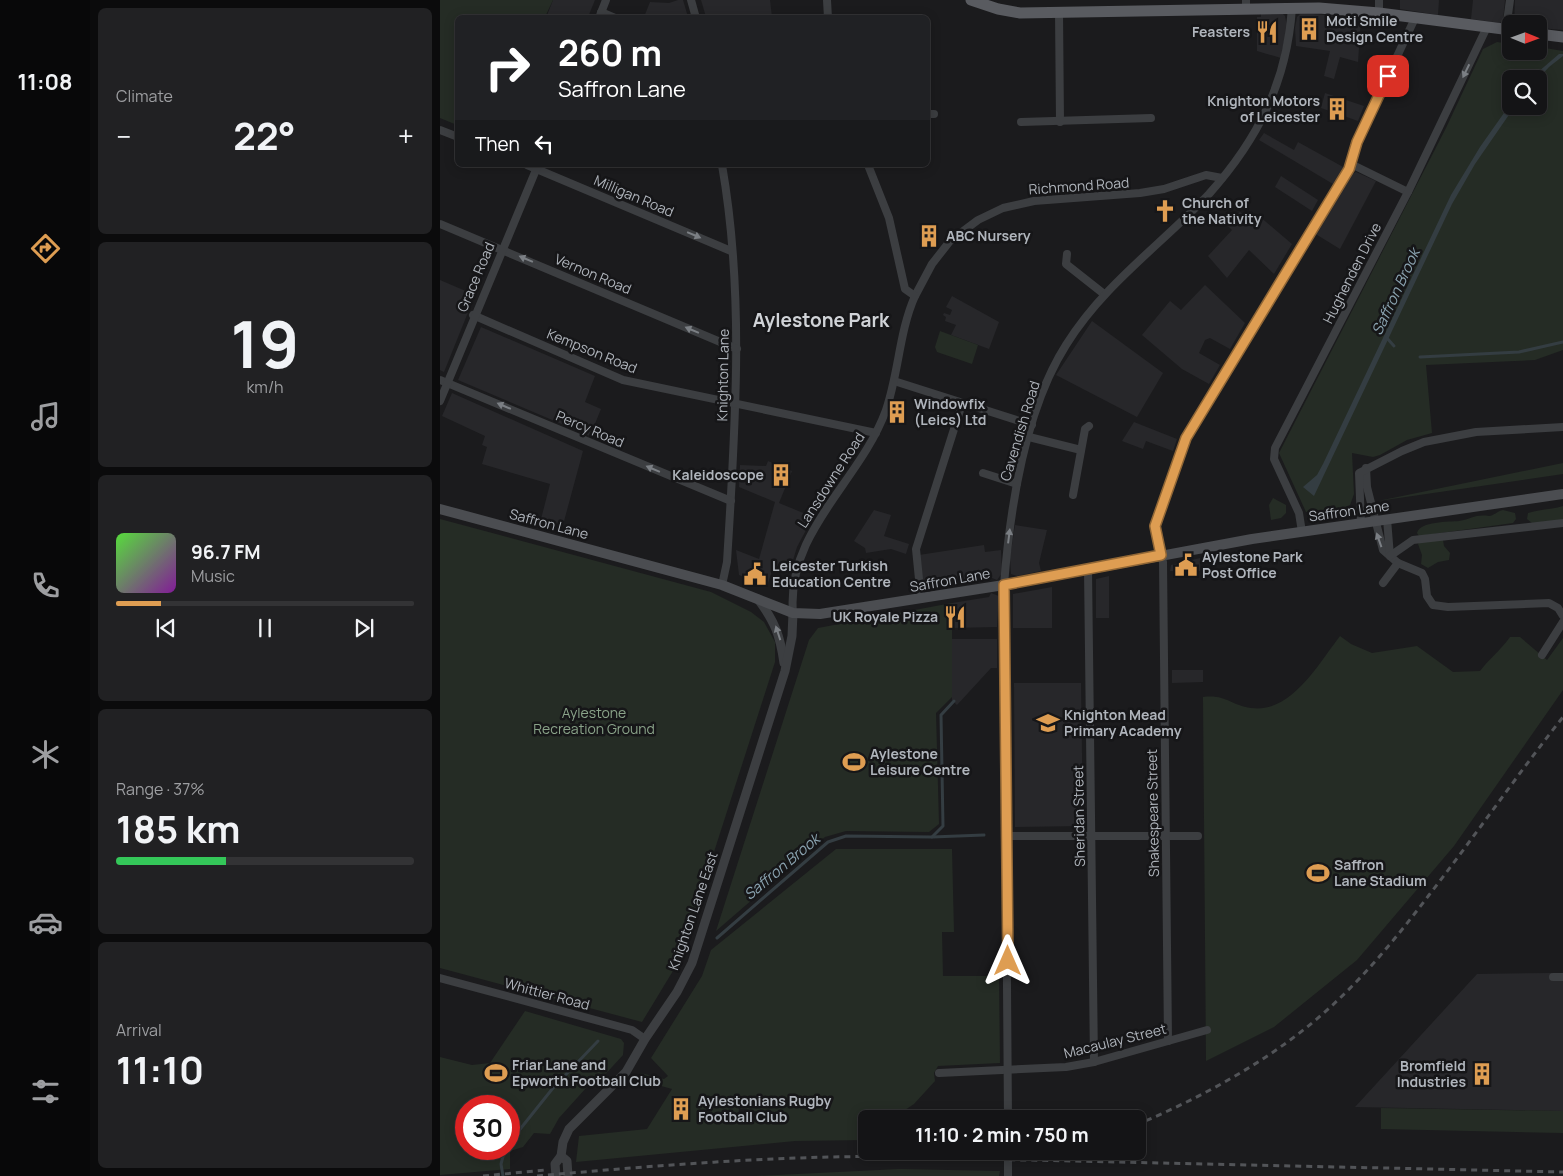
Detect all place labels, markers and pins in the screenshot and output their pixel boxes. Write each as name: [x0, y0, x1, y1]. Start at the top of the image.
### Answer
place label: Moti Smile Design Centre: [1326, 11, 1423, 46]
building icon: Moti Smile Design Centre: [1296, 16, 1322, 42]
restaurant icon: Feasters: [1254, 19, 1280, 45]
place label: Feasters: [1192, 22, 1250, 41]
pin: [1367, 55, 1409, 97]
place label: Knighton Motors of Leicester: [1207, 91, 1320, 126]
building icon: Knighton Motors of Leicester: [1324, 96, 1350, 122]
place label: Church of the Nativity: [1182, 193, 1262, 228]
church icon: Church of the Nativity: [1152, 198, 1178, 224]
building icon: ABC Nursery: [916, 223, 942, 249]
place label: ABC Nursery: [946, 226, 1031, 245]
place label: Windowfix (Leics) Ltd: [914, 394, 986, 429]
building icon: Windowfix (Leics) Ltd: [884, 399, 910, 425]
building icon: Kaleidoscope: [768, 462, 794, 488]
place label: Kaleidoscope: [672, 465, 764, 484]
place label: Aylestone Park Post Office: [1202, 547, 1303, 582]
public building icon: Aylestone Park Post Office: [1173, 552, 1199, 578]
place label: Leicester Turkish Education Centre: [772, 556, 891, 591]
public building icon: Leicester Turkish Education Centre: [742, 561, 768, 587]
restaurant icon: UK Royale Pizza: [942, 604, 968, 630]
place label: UK Royale Pizza: [833, 607, 938, 626]
place label: Knighton Mead Primary Academy: [1064, 705, 1182, 740]
school or university icon: Knighton Mead Primary Academy: [1035, 710, 1061, 736]
place label: Aylestone Leisure Centre: [870, 744, 970, 779]
sports icon: Aylestone Leisure Centre: [841, 749, 867, 775]
place label: Saffron Lane Stadium: [1334, 855, 1427, 890]
sports icon: Saffron Lane Stadium: [1305, 860, 1331, 886]
place label: Friar Lane and Epworth Football Club: [512, 1055, 661, 1090]
place label: Bromfield Industries: [1397, 1056, 1466, 1091]
sports icon: Friar Lane and Epworth Football Club: [483, 1060, 509, 1086]
building icon: Bromfield Industries: [1469, 1061, 1495, 1087]
place label: Aylestonians Rugby Football Club: [698, 1091, 831, 1126]
building icon: Aylestonians Rugby Football Club: [668, 1096, 694, 1122]

